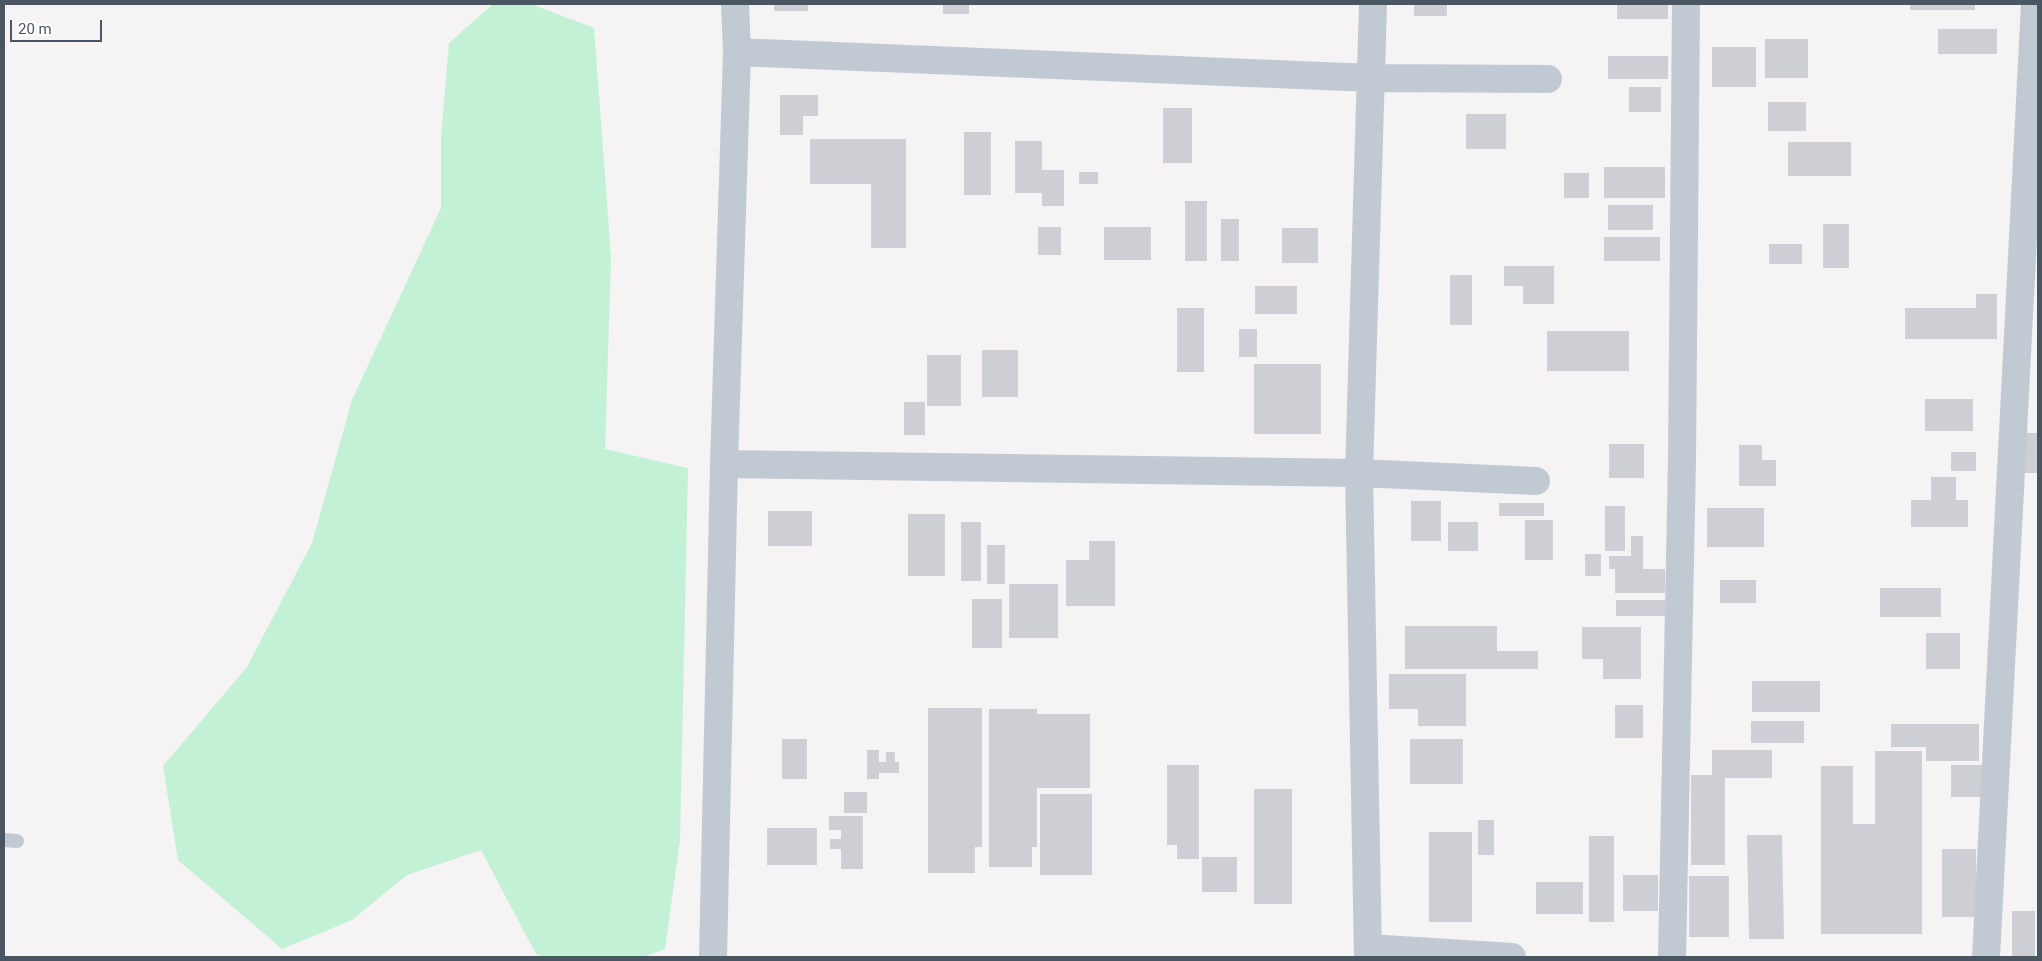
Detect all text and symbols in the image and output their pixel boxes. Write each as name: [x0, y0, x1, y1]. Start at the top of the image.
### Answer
scale bar: [12, 10, 105, 42]
text: 20 m: [18, 20, 52, 38]

